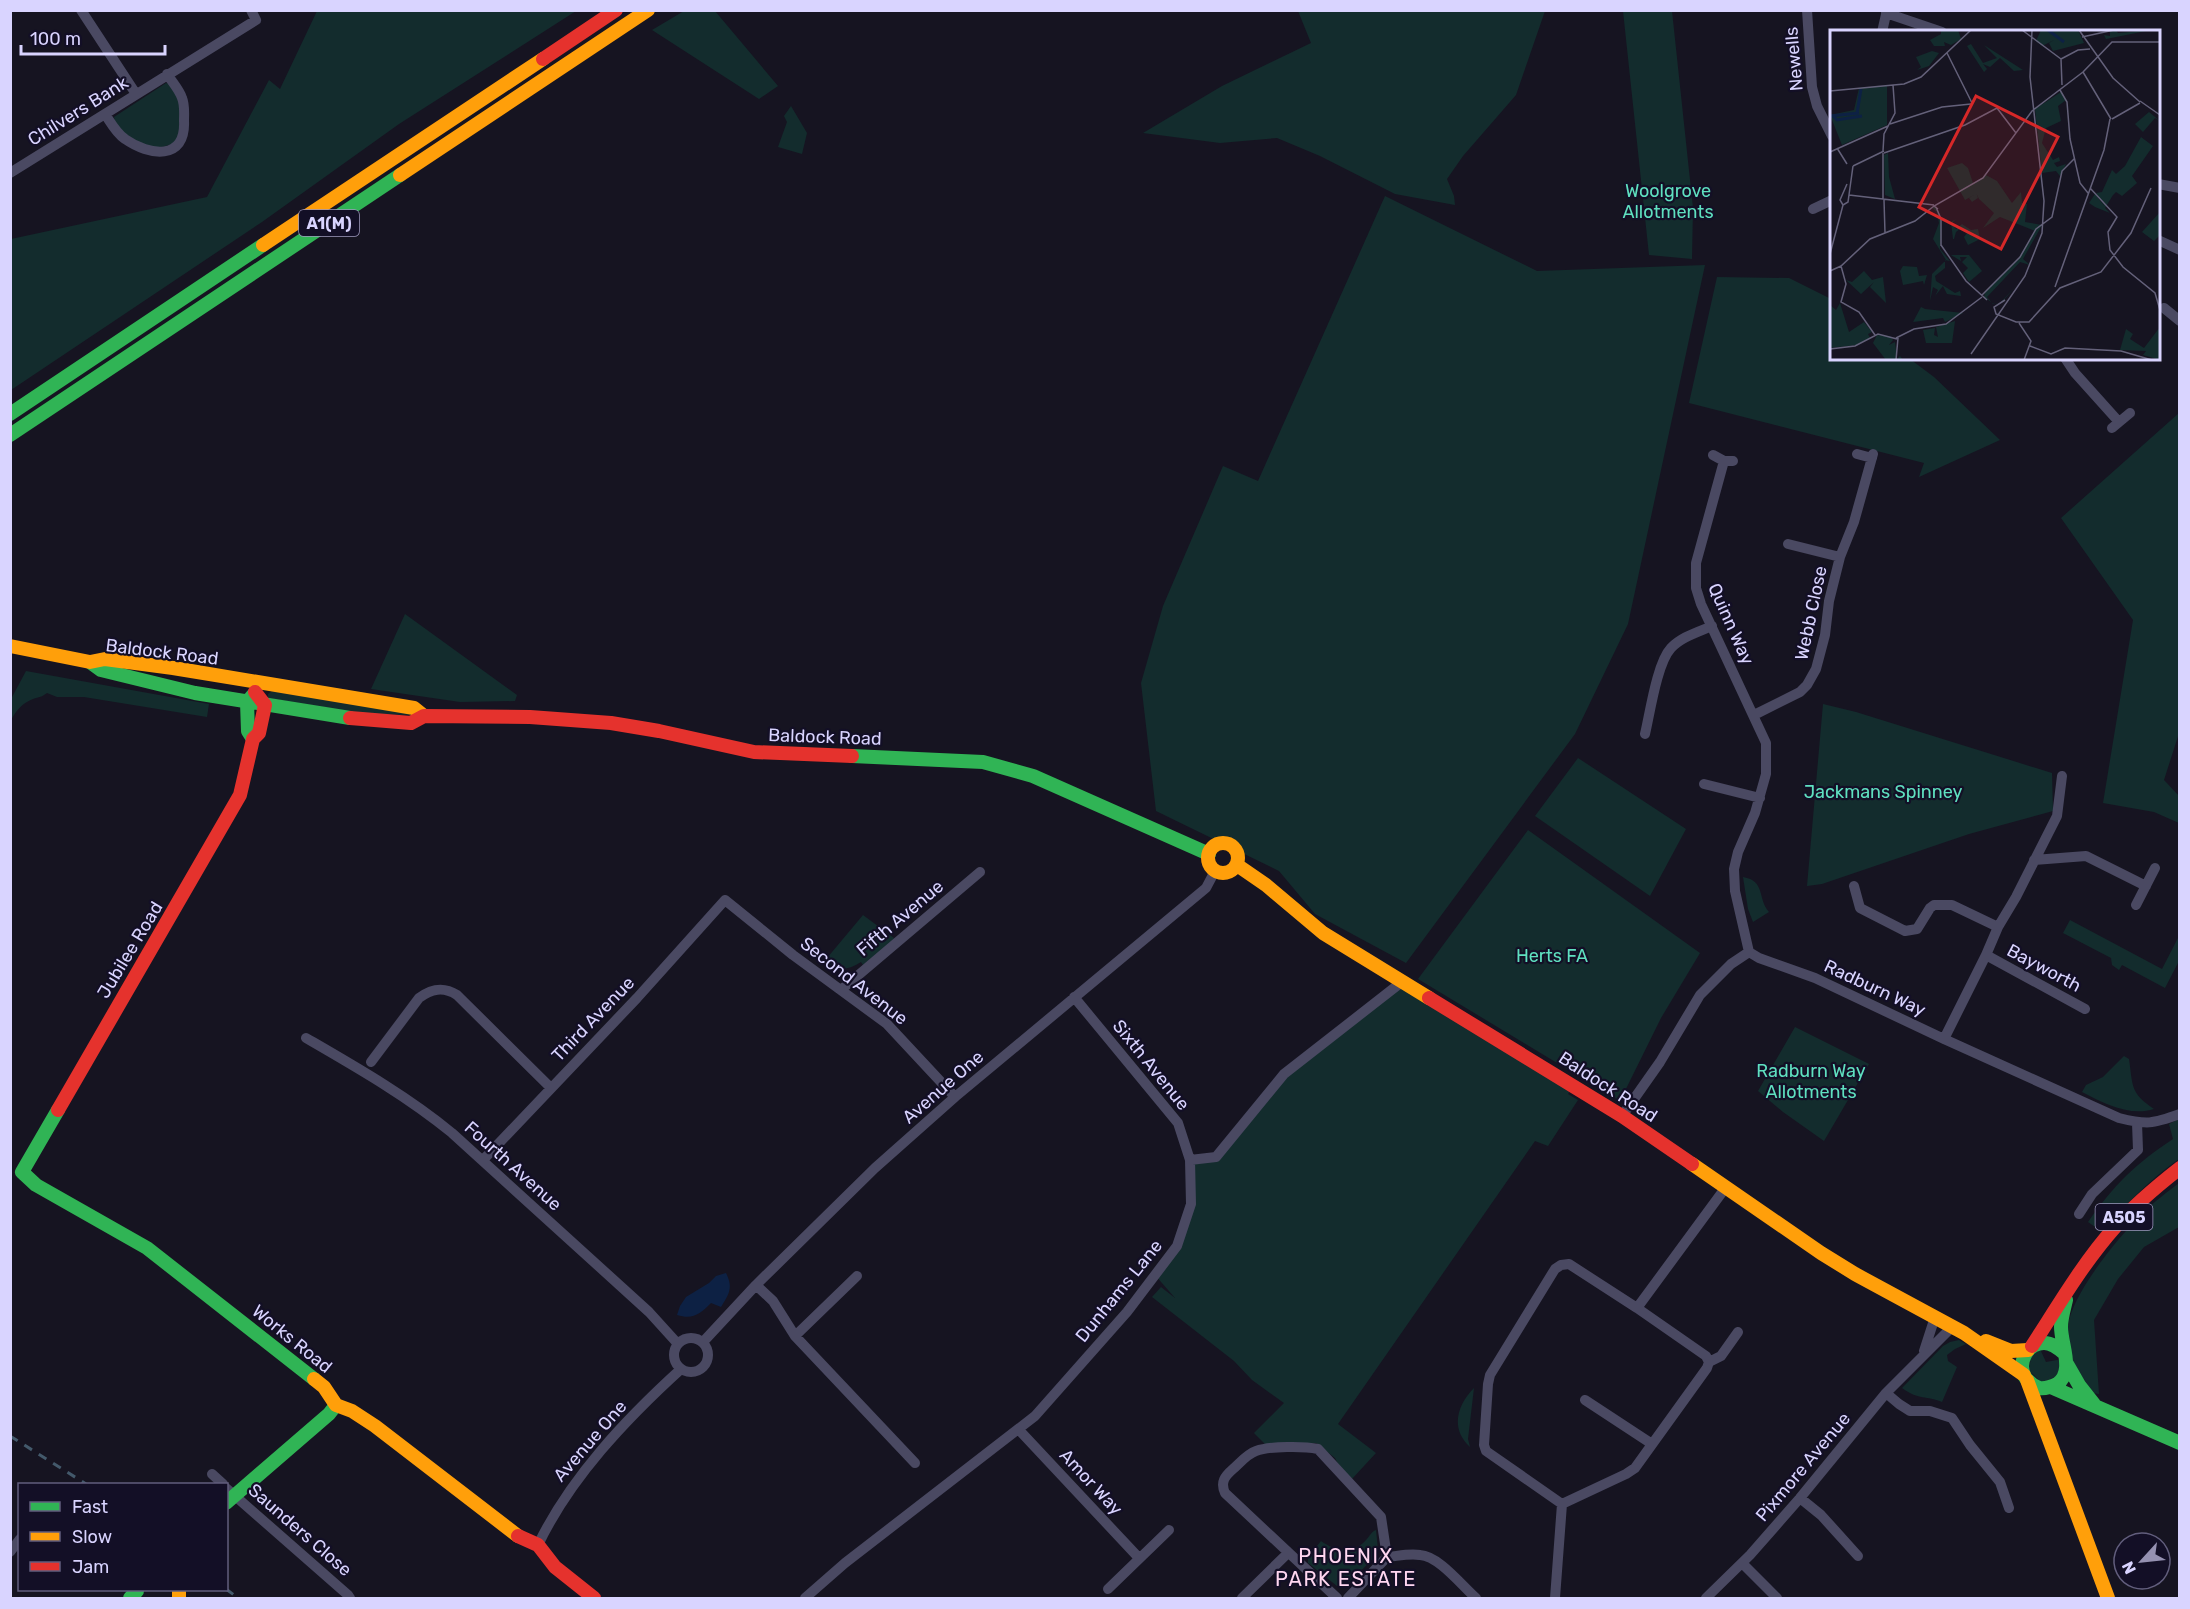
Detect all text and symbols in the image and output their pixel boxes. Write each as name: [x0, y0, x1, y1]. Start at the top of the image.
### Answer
scale bar: [21, 18, 165, 56]
street label: Newells: [1780, 26, 1808, 92]
text: 100 m: [30, 28, 81, 50]
inset map: [1830, 30, 2160, 360]
street label: Chilvers Bank: [24, 71, 133, 151]
park label: Woolgrove Allotments: [1622, 180, 1714, 223]
road number: A1(M): [299, 210, 359, 236]
street label: Webb Close: [1790, 564, 1832, 662]
street label: Quinn Way: [1703, 580, 1759, 668]
street label: Baldock Road: [104, 634, 220, 670]
street label: Baldock Road: [768, 724, 882, 750]
park label: Jackmans Spinney: [1804, 781, 1962, 803]
street label: Fifth Avenue: [852, 875, 948, 961]
street label: Jubilee Road: [93, 898, 167, 1002]
street label: Second Avenue: [796, 932, 912, 1030]
street label: Bayworth: [2003, 939, 2085, 997]
park label: Herts FA: [1516, 945, 1588, 967]
street label: Radburn Way: [1821, 955, 1929, 1021]
street label: Third Avenue: [547, 972, 639, 1066]
street label: Sixth Avenue: [1108, 1015, 1194, 1115]
street label: Avenue One: [898, 1046, 988, 1128]
street label: Baldock Road: [1554, 1047, 1662, 1127]
park label: Radburn Way Allotments: [1756, 1060, 1866, 1103]
street label: Fourth Avenue: [460, 1117, 566, 1215]
road number: A505: [2096, 1204, 2152, 1230]
street label: Dunhams Lane: [1071, 1235, 1167, 1347]
street label: Works Road: [248, 1300, 336, 1378]
street label: Avenue One: [549, 1396, 631, 1486]
street label: Pixmore Avenue: [1751, 1408, 1855, 1526]
street label: Amor Way: [1055, 1444, 1127, 1520]
street label: Saunders Close: [244, 1479, 356, 1581]
legend: [18, 1483, 228, 1591]
text: Fast: [72, 1496, 108, 1518]
text: Slow: [72, 1526, 112, 1548]
north arrow: [2112, 1531, 2172, 1591]
district label: PHOENIX PARK ESTATE: [1275, 1544, 1417, 1591]
text: Jam: [72, 1556, 109, 1578]
text: N: [2118, 1558, 2140, 1577]

